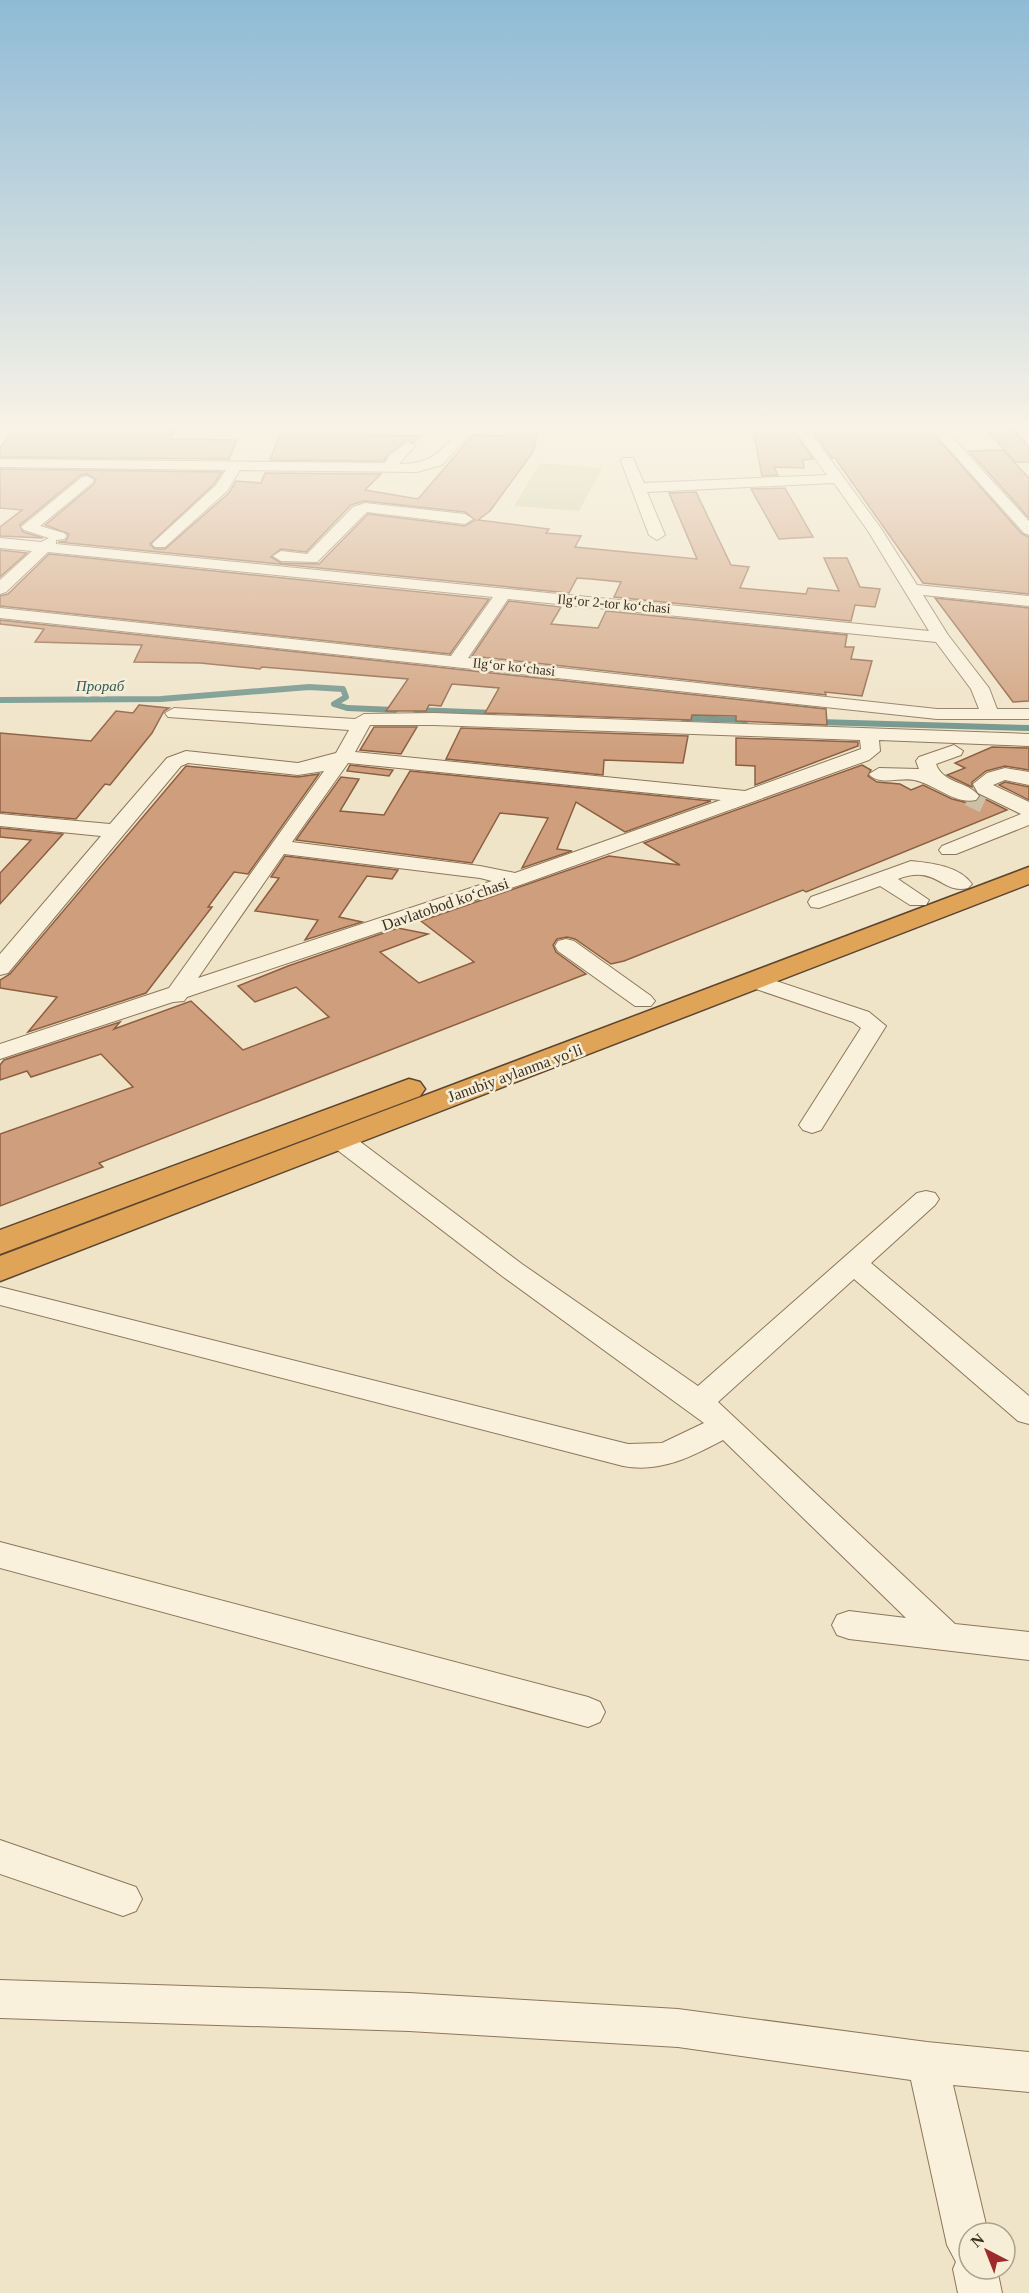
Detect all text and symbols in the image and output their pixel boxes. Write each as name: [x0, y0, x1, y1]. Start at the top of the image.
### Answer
street label: Ilgʻor 2-tor koʻchasi: [557, 592, 671, 616]
street label: Ilgʻor koʻchasi: [472, 655, 556, 679]
water label: Прораб: [75, 678, 125, 694]
street label: Davlatobod koʻchasi: [379, 874, 511, 934]
street label: Janubiy aylanma yoʻli: [445, 1041, 586, 1106]
north arrow: [957, 2221, 1017, 2281]
text: N: [967, 2230, 988, 2250]

